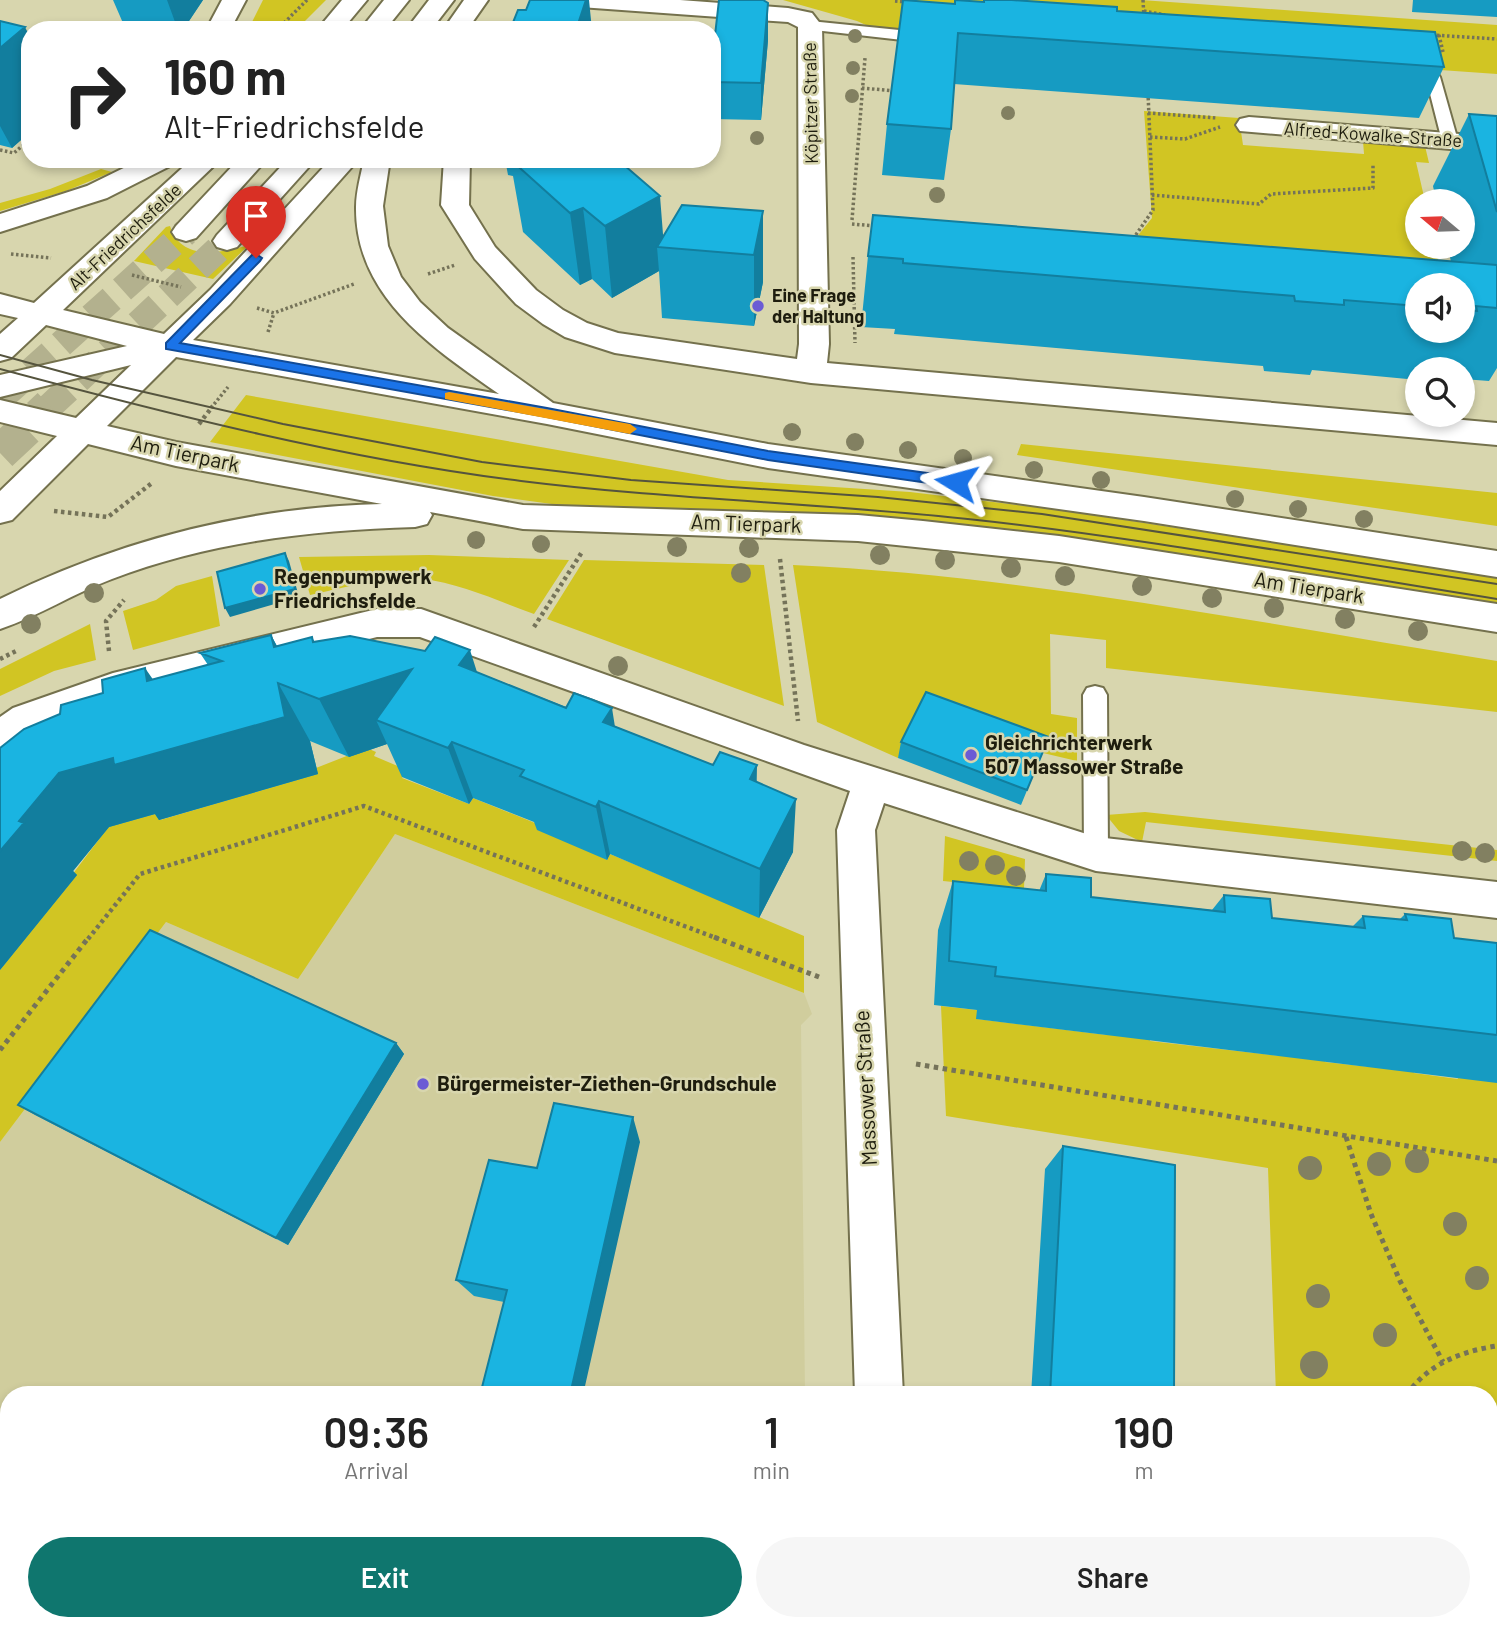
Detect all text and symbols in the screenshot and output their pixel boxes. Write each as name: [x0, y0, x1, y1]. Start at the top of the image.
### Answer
street label: Köpitzer Straße: [798, 42, 822, 164]
text: 160 m: [164, 46, 286, 105]
icon: right: [49, 49, 140, 140]
text: Alt-Friedrichsfelde: [164, 106, 425, 144]
street label: Alfred-Kowalke-Straße: [1283, 117, 1463, 151]
street label: Alt-Friedrichsfelde: [63, 178, 185, 294]
pin: [226, 186, 286, 258]
north arrow: [1405, 189, 1475, 259]
map controls: [1405, 189, 1475, 427]
icon: arrive: [237, 197, 275, 235]
button: sound: [1405, 273, 1475, 343]
place label: Eine Frage der Haltung: [772, 284, 864, 327]
marker: Eine Frage der Haltung: [750, 298, 766, 314]
button: search: [1405, 357, 1475, 427]
street label: Am Tierpark: [129, 429, 242, 476]
position arrow: [919, 445, 993, 519]
street label: Am Tierpark: [690, 508, 802, 537]
place label: Regenpumpwerk Friedrichsfelde: [274, 563, 432, 612]
street label: Am Tierpark: [1253, 566, 1366, 608]
marker: Regenpumpwerk Friedrichsfelde: [252, 581, 268, 597]
place label: Gleichrichterwerk 507 Massower Straße: [985, 729, 1184, 778]
marker: Gleichrichterwerk 507 Massower Straße: [963, 747, 979, 763]
street label: Massower Straße: [848, 1010, 881, 1166]
place label: Bürgermeister-Ziethen-Grundschule: [437, 1070, 777, 1095]
marker: Bürgermeister-Ziethen-Grundschule: [415, 1076, 431, 1092]
text: 09:36: [324, 1406, 429, 1456]
text: 1: [764, 1406, 779, 1456]
text: 190: [1114, 1406, 1174, 1456]
text: Arrival: [344, 1456, 408, 1484]
text: min: [753, 1456, 790, 1484]
text: m: [1134, 1456, 1153, 1484]
button: Exit: [28, 1537, 742, 1617]
button: Share: [756, 1537, 1470, 1617]

